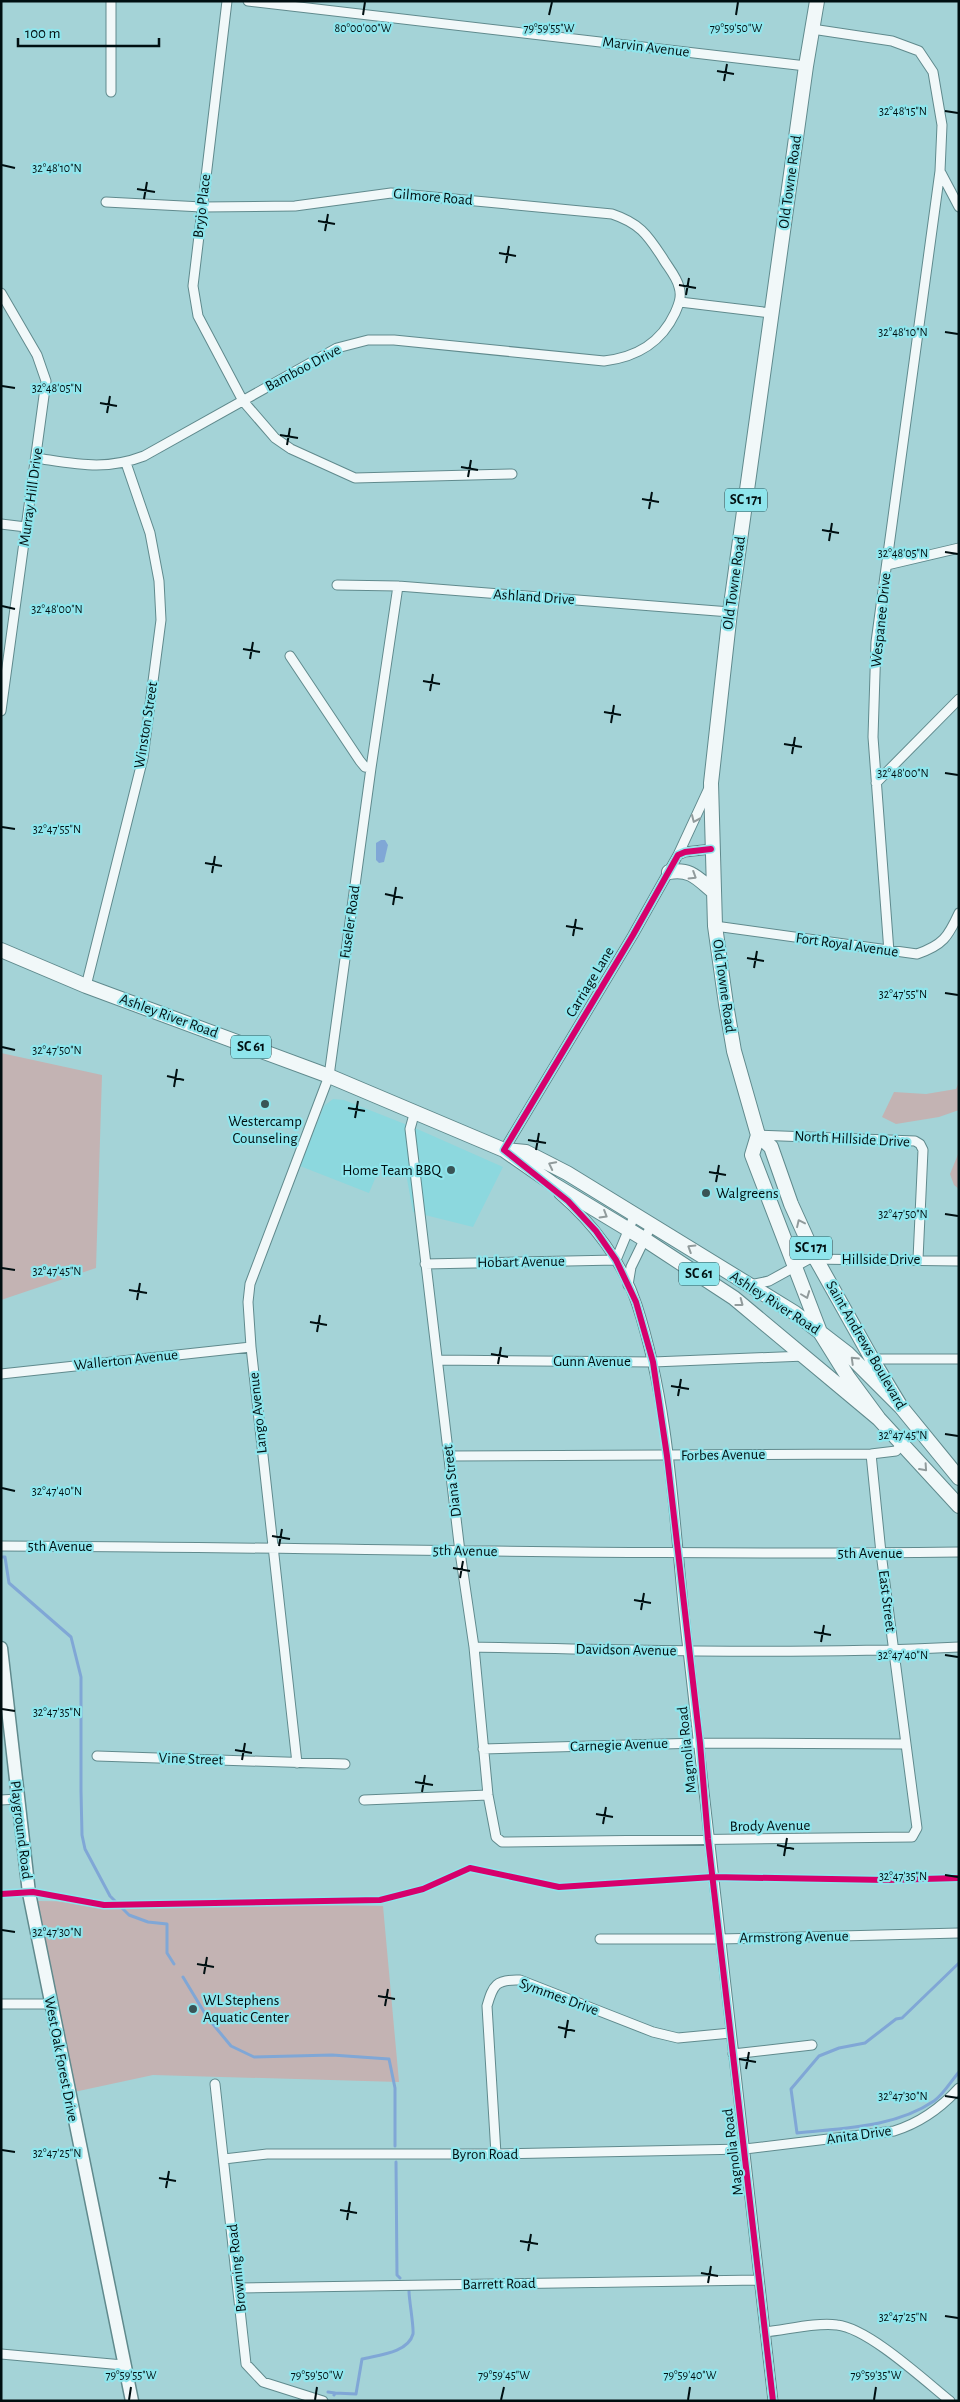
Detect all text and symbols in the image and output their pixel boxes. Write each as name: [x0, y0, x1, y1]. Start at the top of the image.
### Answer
scale bar: [18, 15, 159, 47]
text: 80°00'00"W: [334, 22, 392, 34]
text: 79°59'55"W: [523, 22, 575, 34]
text: 79°59'50"W: [710, 22, 762, 34]
text: 100 m: [25, 26, 60, 41]
street label: Marvin Avenue: [602, 34, 690, 60]
text: 32°48'15"N: [879, 105, 927, 117]
street label: Old Towne Road: [776, 134, 804, 230]
text: 32°48'10"N: [32, 162, 82, 174]
street label: Bryjo Place: [191, 173, 213, 239]
street label: Gilmore Road: [393, 186, 474, 208]
text: 32°48'10"N: [878, 326, 928, 338]
street label: Bamboo Drive: [263, 342, 343, 394]
text: 32°48'05"N: [32, 382, 82, 394]
street label: Murray Hill Drive: [17, 447, 45, 547]
road number: SC 171: [725, 488, 767, 512]
street label: Old Towne Road: [720, 535, 748, 631]
text: 32°48'05"N: [878, 547, 928, 559]
street label: Wespanee Drive: [869, 572, 893, 668]
street label: Ashland Drive: [493, 587, 575, 607]
text: 32°48'00"N: [31, 603, 83, 615]
street label: Winston Street: [132, 680, 160, 769]
text: 32°48'00"N: [877, 767, 929, 779]
one-way arrow: [690, 814, 701, 823]
text: 32°47'55"N: [33, 823, 81, 835]
one-way arrow: [688, 870, 697, 880]
street label: Fuseler Road: [337, 884, 363, 960]
street label: Fort Royal Avenue: [795, 930, 899, 960]
street label: Old Towne Road: [710, 938, 738, 1034]
street label: Carriage Lane: [563, 944, 617, 1020]
text: 32°47'55"N: [879, 988, 927, 1000]
street label: Ashley River Road: [118, 991, 220, 1041]
road number: SC 61: [231, 1036, 271, 1058]
text: 32°47'50"N: [32, 1044, 82, 1056]
marker: Westercamp Counseling: [259, 1098, 271, 1110]
place label: Westercamp Counseling: [228, 1114, 302, 1146]
street label: North Hillside Drive: [794, 1128, 910, 1150]
one-way arrow: [548, 1161, 557, 1171]
place label: Home Team BBQ: [342, 1163, 442, 1178]
marker: Home Team BBQ: [445, 1164, 457, 1176]
place label: Walgreens: [716, 1186, 778, 1201]
marker: Walgreens: [700, 1187, 712, 1199]
one-way arrow: [598, 1208, 607, 1218]
text: 32°47'50"N: [878, 1208, 928, 1220]
one-way arrow: [796, 1219, 806, 1228]
road number: SC 171: [790, 1236, 832, 1260]
one-way arrow: [688, 1245, 697, 1255]
street label: Hillside Drive: [842, 1252, 921, 1267]
street label: Hobart Avenue: [477, 1254, 565, 1270]
road number: SC 61: [679, 1262, 719, 1286]
text: 32°47'45"N: [32, 1265, 82, 1277]
street label: Ashley River Road: [727, 1268, 823, 1338]
street label: Saint Andrews Boulevard: [823, 1278, 909, 1412]
one-way arrow: [800, 1291, 810, 1299]
one-way arrow: [734, 1297, 743, 1305]
street label: Wallerton Avenue: [73, 1347, 179, 1373]
street label: Gunn Avenue: [553, 1354, 631, 1369]
one-way arrow: [851, 1357, 860, 1366]
street label: Lango Avenue: [246, 1372, 270, 1454]
text: 32°47'45"N: [878, 1429, 928, 1441]
street label: Diana Street: [440, 1444, 464, 1518]
street label: Forbes Avenue: [681, 1447, 765, 1463]
one-way arrow: [919, 1462, 928, 1471]
text: 32°47'40"N: [32, 1485, 82, 1497]
street label: 5th Avenue: [27, 1539, 93, 1554]
street label: 5th Avenue: [432, 1543, 498, 1559]
street label: 5th Avenue: [837, 1546, 903, 1561]
street label: East Street: [876, 1569, 898, 1633]
street label: Davidson Avenue: [575, 1642, 677, 1658]
text: 32°47'40"N: [878, 1649, 928, 1661]
street label: Magnolia Road: [675, 1705, 699, 1794]
text: 32°47'35"N: [33, 1706, 81, 1718]
street label: Carnegie Avenue: [570, 1736, 668, 1754]
street label: Vine Street: [158, 1750, 224, 1768]
street label: Playground Road: [8, 1780, 35, 1880]
street label: Brody Avenue: [730, 1818, 810, 1834]
text: 32°47'35"N: [879, 1870, 927, 1882]
text: 32°47'30"N: [32, 1926, 82, 1938]
street label: Armstrong Avenue: [739, 1929, 849, 1945]
street label: Symmes Drive: [517, 1976, 601, 2018]
place label: WL Stephens Aquatic Center: [203, 1993, 289, 2025]
street label: West Oak Forest Drive: [42, 1995, 81, 2123]
marker: WL Stephens Aquatic Center: [187, 2003, 199, 2015]
text: 32°47'30"N: [878, 2090, 928, 2102]
street label: Magnolia Road: [720, 2107, 746, 2196]
street label: Anita Drive: [826, 2123, 892, 2147]
text: 32°47'25"N: [33, 2147, 81, 2159]
street label: Byron Road: [452, 2147, 519, 2162]
street label: Browning Road: [225, 2223, 249, 2313]
street label: Barrett Road: [462, 2276, 536, 2292]
text: 32°47'25"N: [879, 2311, 927, 2323]
text: 79°59'55"W: [105, 2369, 157, 2381]
text: 79°59'50"W: [291, 2369, 343, 2381]
text: 79°59'45"W: [478, 2369, 530, 2381]
text: 79°59'40"W: [663, 2369, 717, 2381]
text: 79°59'35"W: [850, 2369, 902, 2381]

